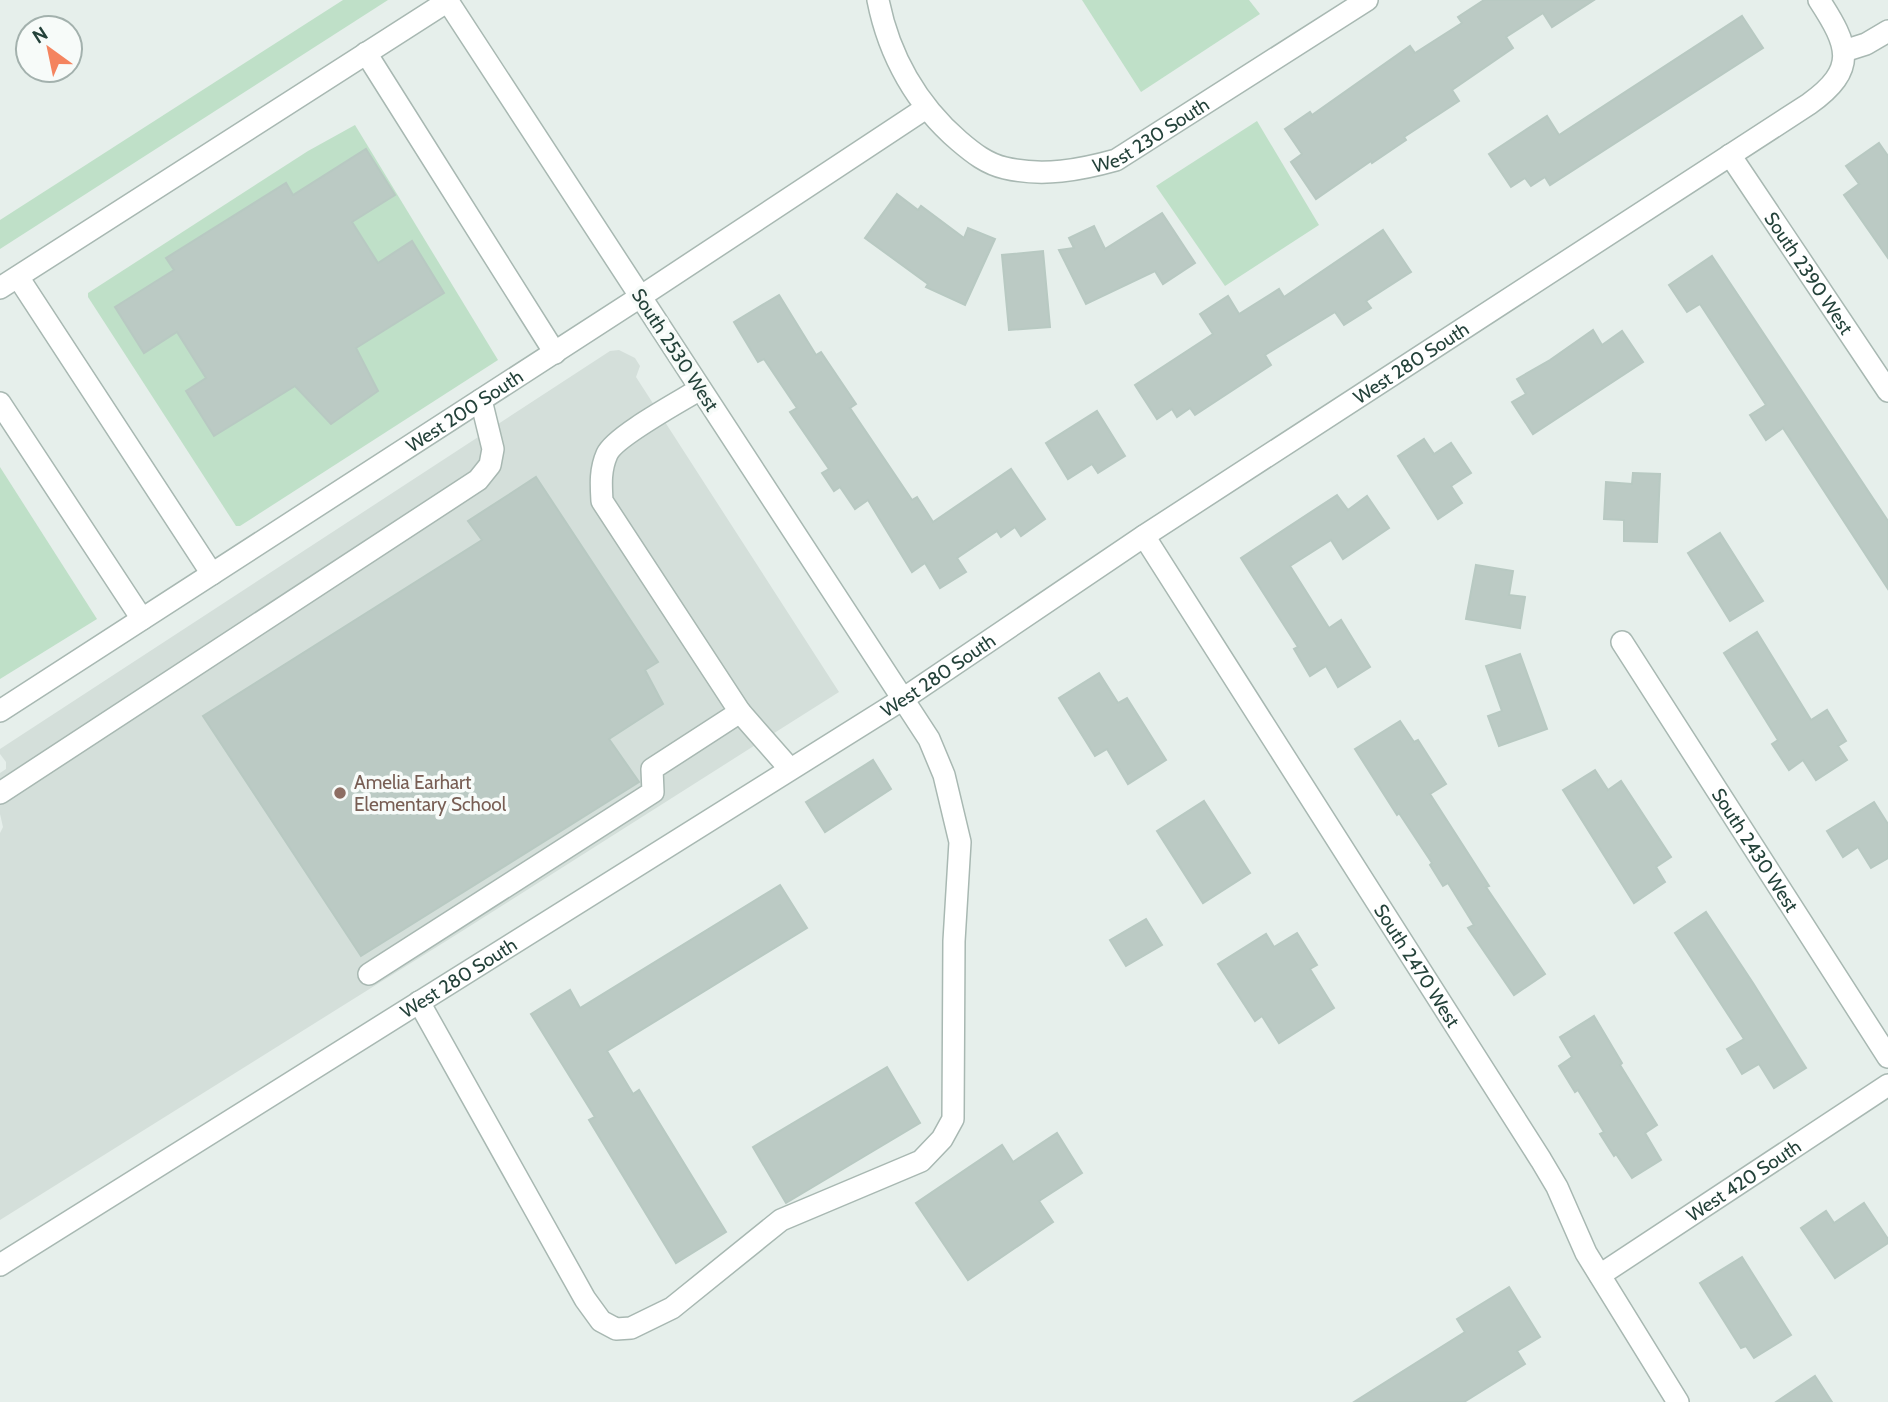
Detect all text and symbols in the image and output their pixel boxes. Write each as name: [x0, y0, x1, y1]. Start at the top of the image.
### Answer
north arrow: [14, 14, 84, 84]
text: N: [28, 22, 52, 48]
street label: West 230 South: [1090, 92, 1213, 177]
street label: South 2390 West: [1760, 207, 1858, 339]
street label: South 2530 West: [627, 284, 724, 416]
street label: West 280 South: [1349, 317, 1473, 408]
street label: West 200 South: [402, 364, 527, 457]
street label: West 280 South: [876, 629, 999, 722]
place label: Amelia Earhart Elementary School: [354, 771, 507, 816]
street label: South 2430 West: [1707, 784, 1804, 917]
marker: Amelia Earhart Elementary School: [332, 785, 348, 801]
street label: South 2470 West: [1369, 900, 1465, 1032]
street label: West 280 South: [396, 933, 521, 1023]
street label: West 420 South: [1682, 1134, 1805, 1226]

